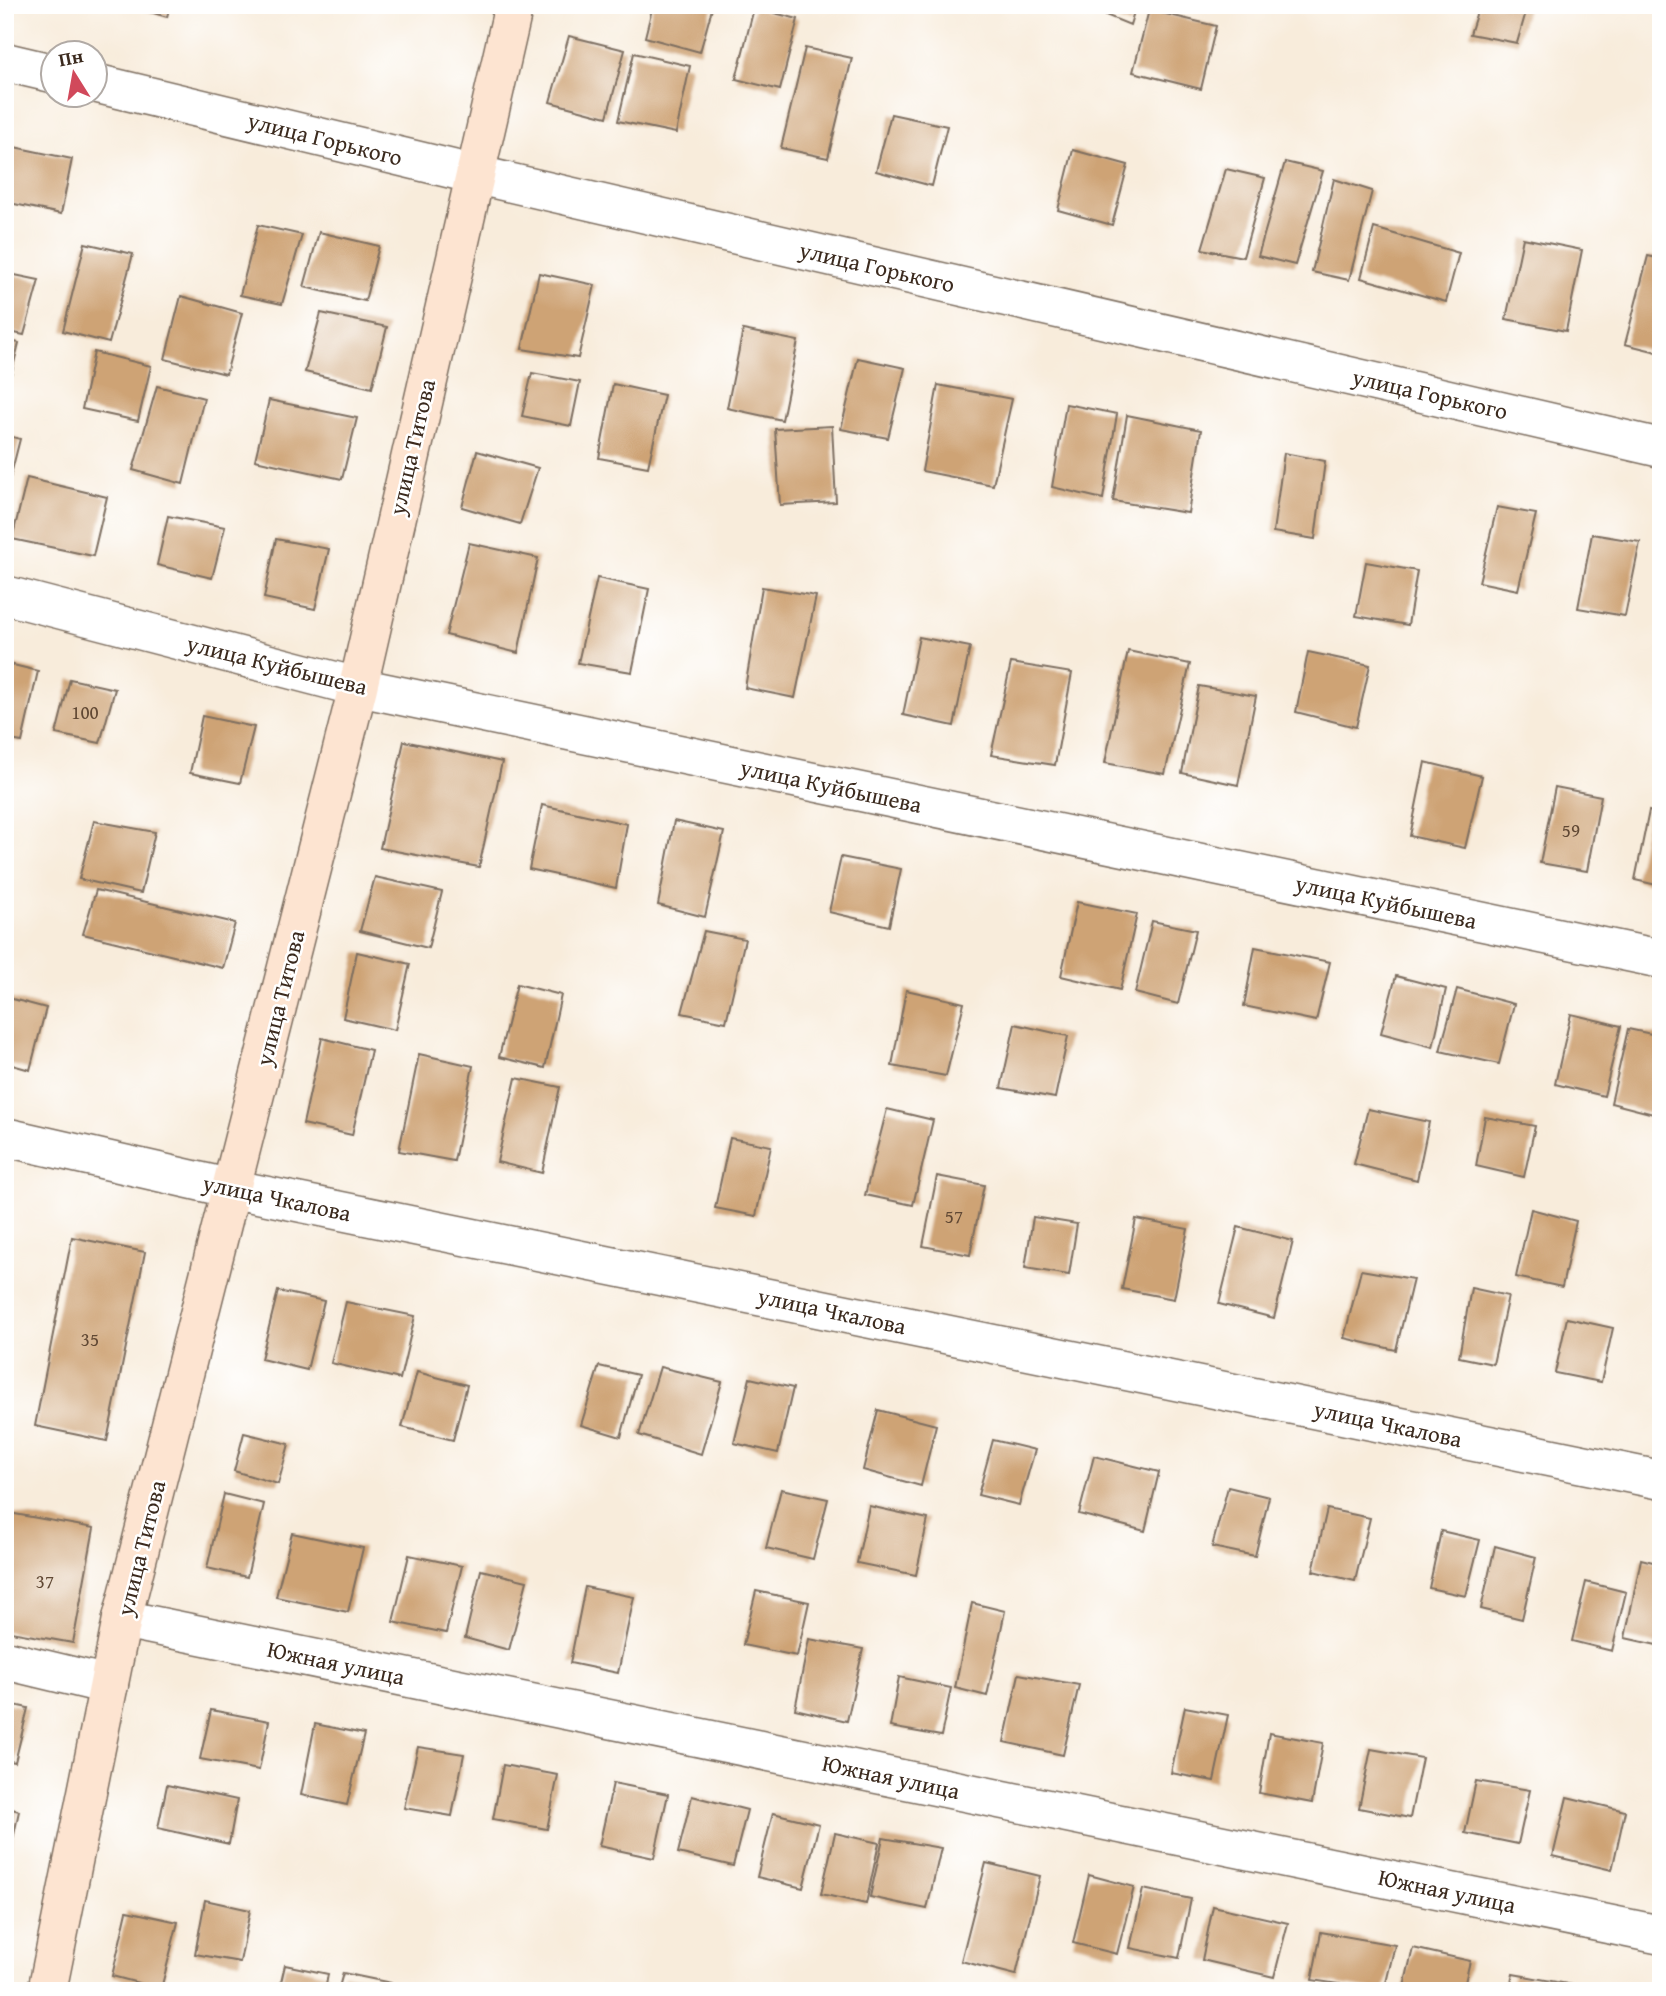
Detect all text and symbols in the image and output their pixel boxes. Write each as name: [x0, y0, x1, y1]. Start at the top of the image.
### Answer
north arrow: [38, 38, 108, 108]
text: Пн: [56, 41, 86, 73]
street label: улица Горького: [243, 103, 406, 174]
street label: улица Горького: [795, 232, 958, 300]
street label: улица Горького: [1348, 359, 1511, 427]
street label: улица Титова: [380, 376, 443, 519]
street label: улица Куйбышева: [182, 626, 371, 703]
house number: 100: [71, 698, 99, 726]
street label: улица Куйбышева: [736, 750, 925, 821]
house number: 59: [1562, 816, 1580, 844]
street label: улица Куйбышева: [1291, 866, 1480, 937]
street label: улица Титова: [246, 927, 312, 1070]
street label: улица Чкалова: [199, 1165, 354, 1229]
house number: 57: [945, 1202, 963, 1230]
street label: улица Чкалова: [754, 1278, 909, 1342]
house number: 35: [81, 1325, 99, 1353]
street label: улица Чкалова: [1310, 1391, 1465, 1455]
street label: улица Титова: [107, 1477, 173, 1620]
house number: 37: [36, 1567, 54, 1595]
street label: Южная улица: [264, 1632, 408, 1693]
street label: Южная улица: [819, 1746, 963, 1807]
street label: Южная улица: [1375, 1860, 1519, 1921]

